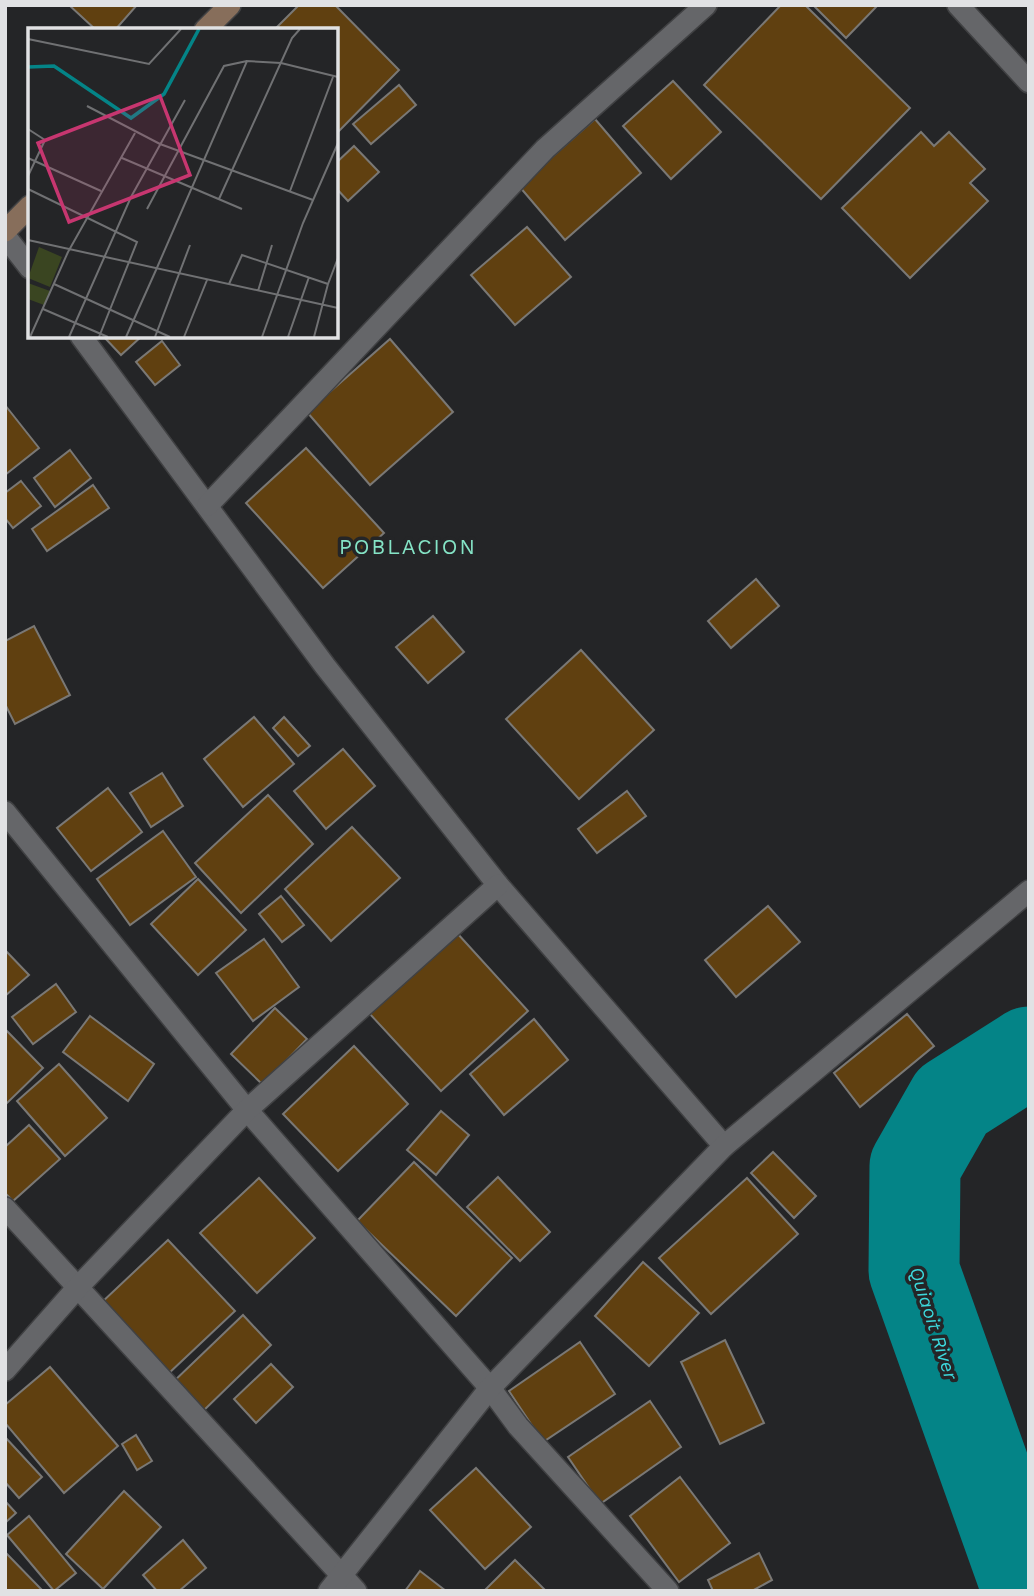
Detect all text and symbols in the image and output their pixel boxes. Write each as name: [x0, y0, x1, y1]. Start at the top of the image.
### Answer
inset map: [28, 28, 338, 338]
district label: POBLACION: [339, 534, 477, 559]
water label: Quiaoit River: [904, 1264, 963, 1383]

